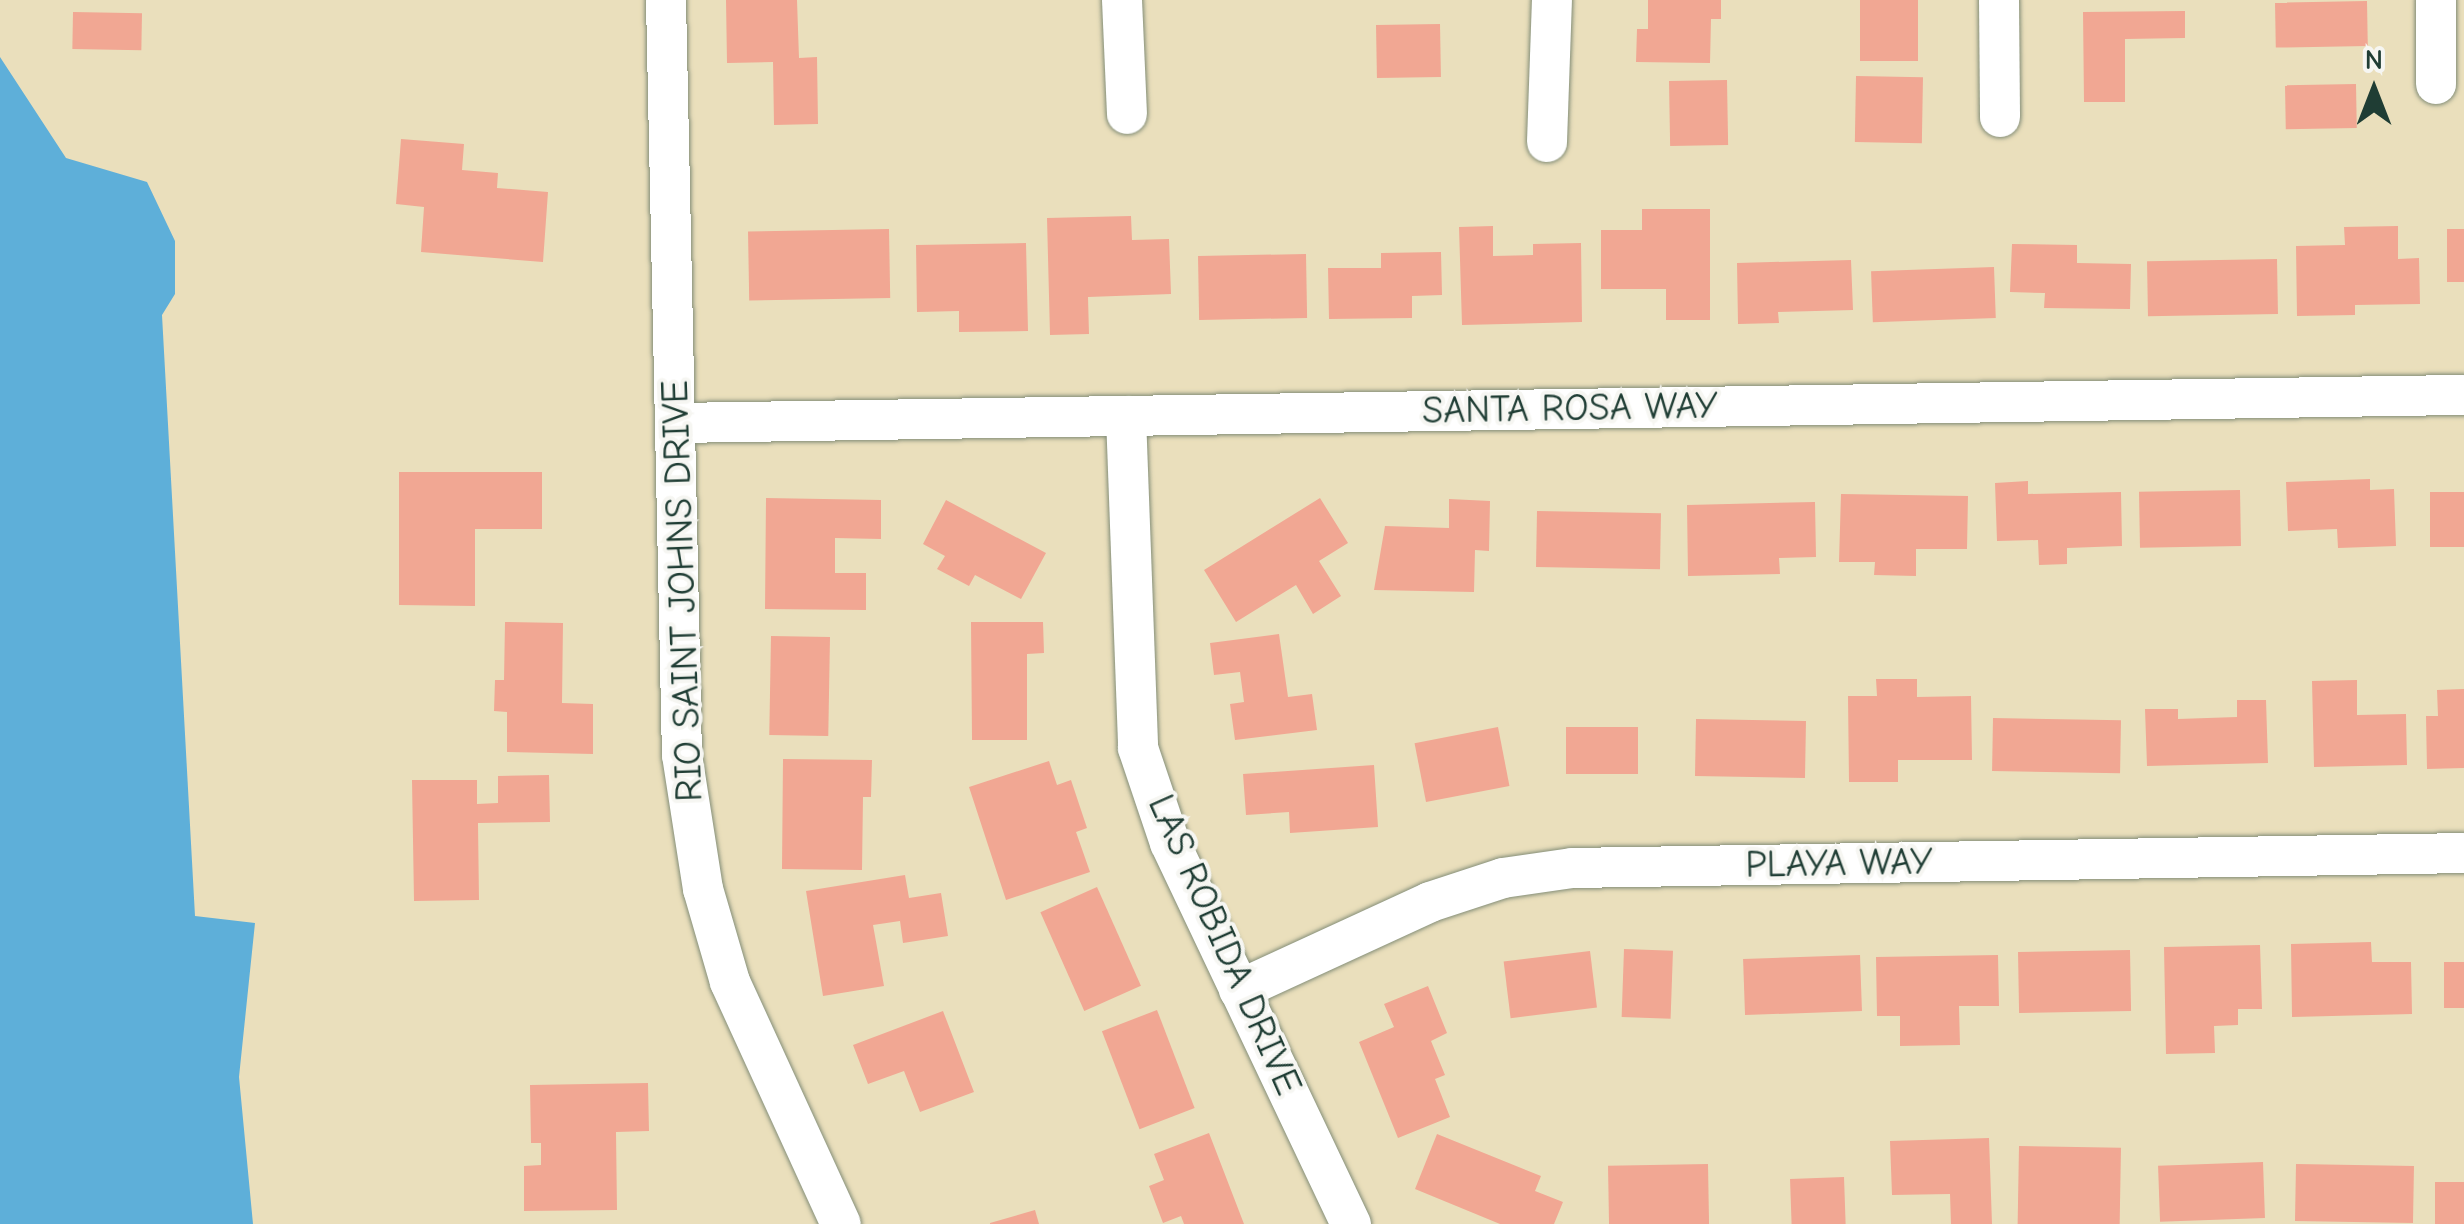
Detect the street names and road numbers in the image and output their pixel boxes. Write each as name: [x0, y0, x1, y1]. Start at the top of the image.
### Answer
street label: RIO SAINT JOHNS DRIVE: [653, 379, 713, 803]
street label: SANTA ROSA WAY: [1422, 384, 1718, 434]
street label: LAS ROBIDA DRIVE: [1137, 788, 1311, 1102]
street label: PLAYA WAY: [1745, 840, 1933, 888]

